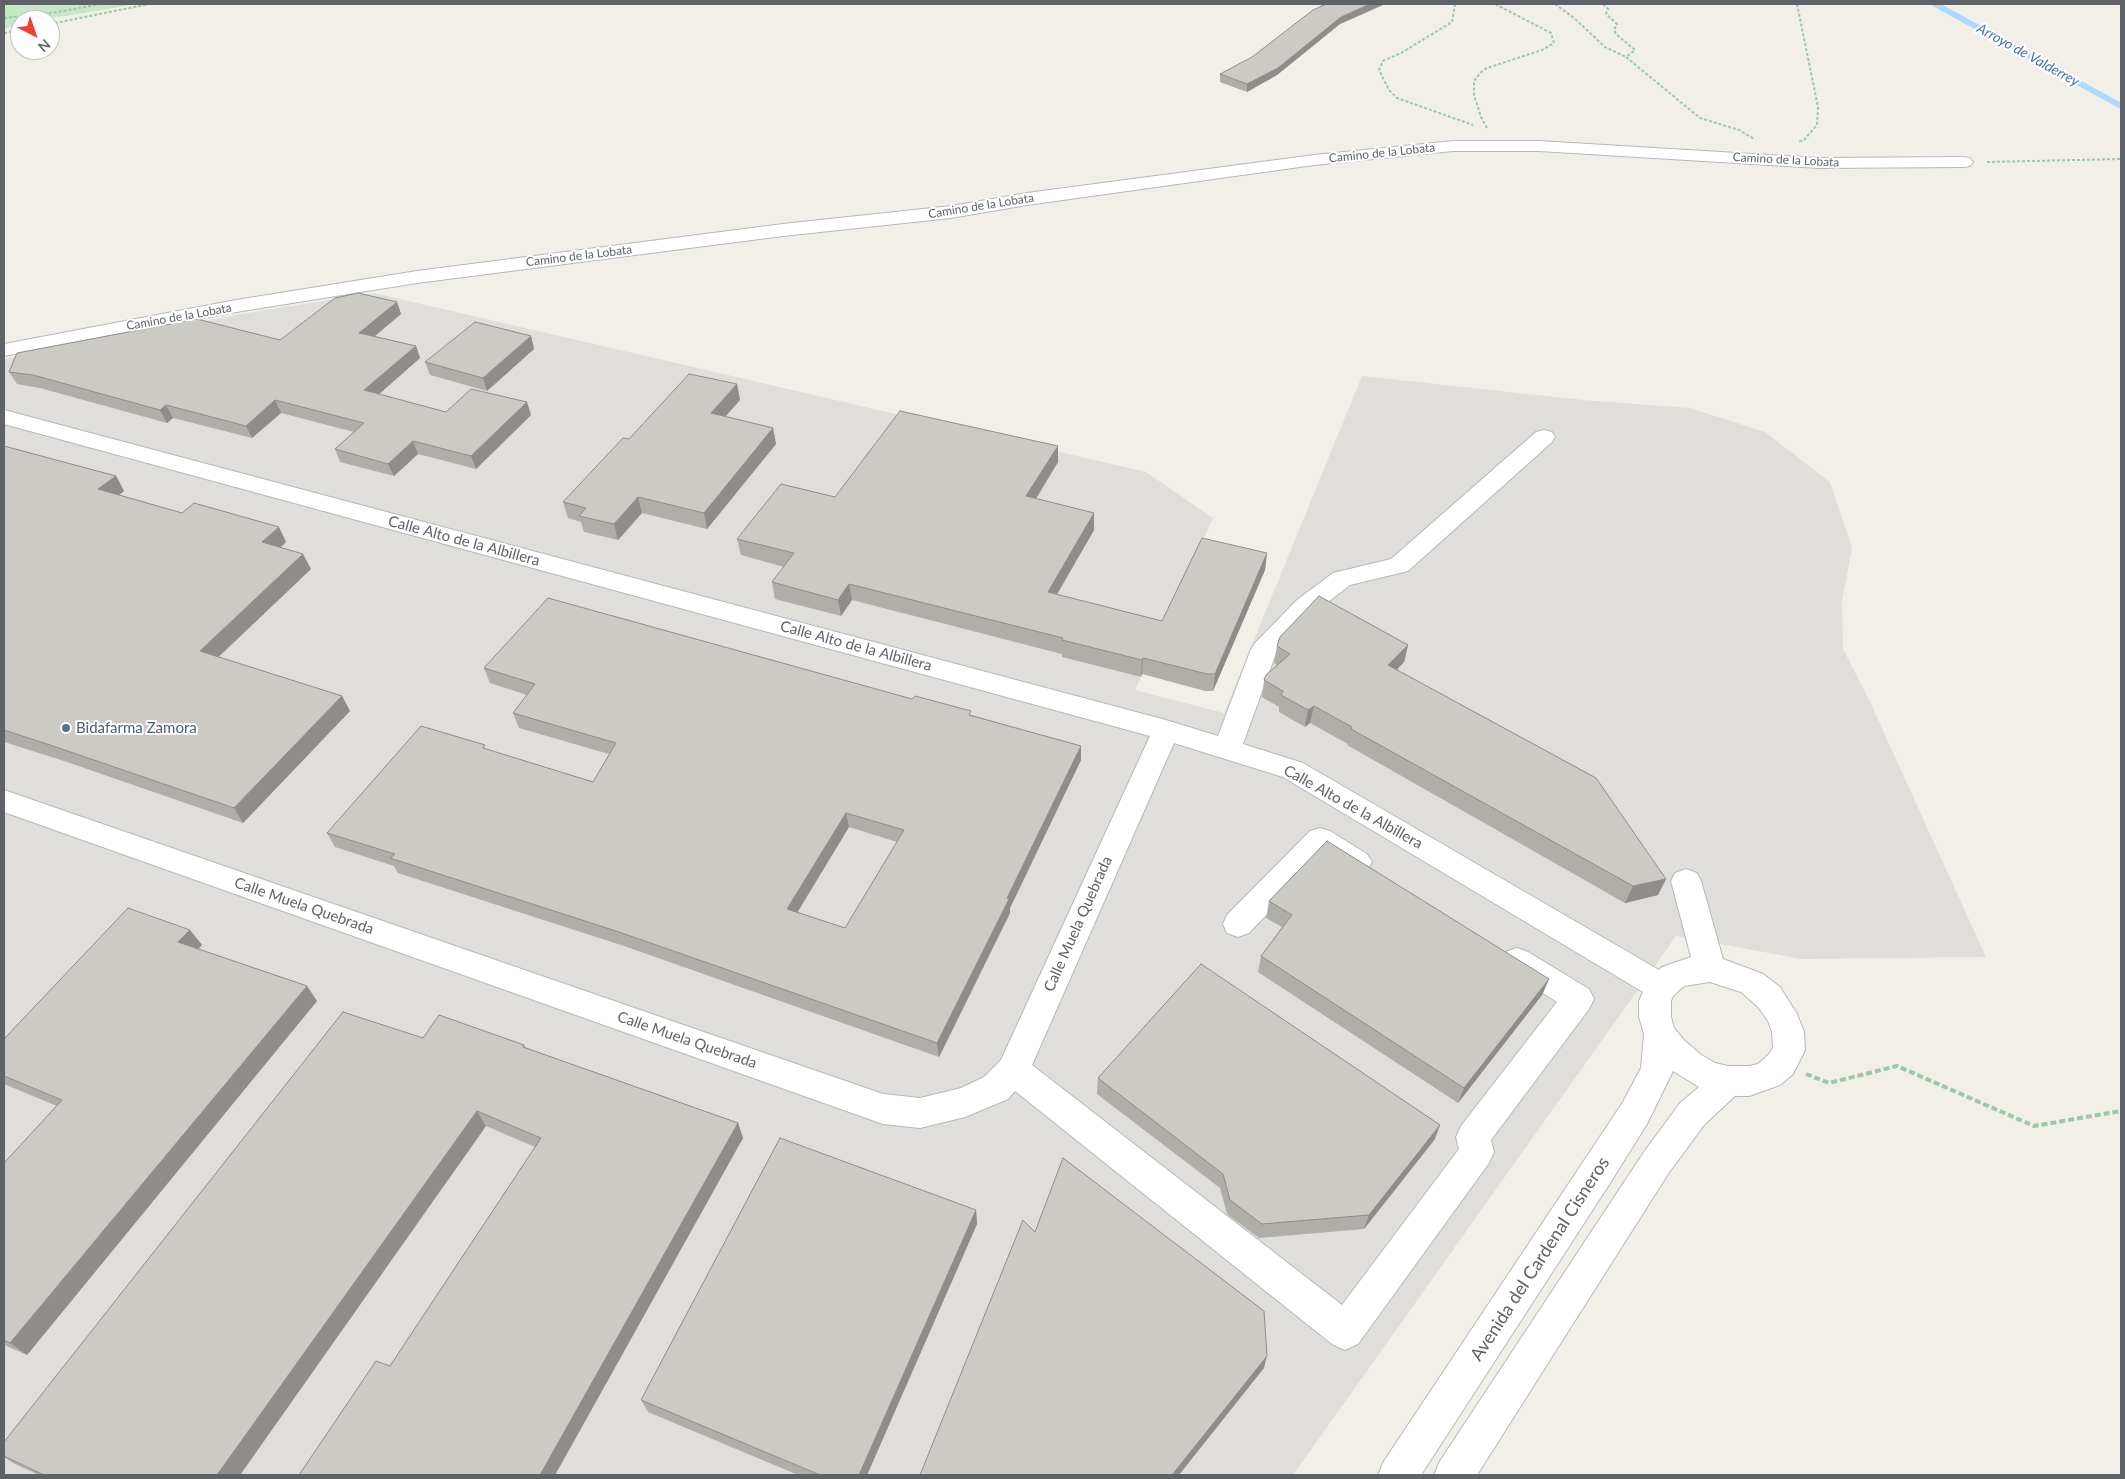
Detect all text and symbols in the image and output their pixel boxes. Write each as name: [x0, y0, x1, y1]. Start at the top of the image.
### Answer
north arrow: [10, 10, 60, 60]
water label: Arroyo de Valderrey: [1974, 20, 2082, 90]
text: N: [35, 36, 54, 56]
street label: Camino de la Lobata: [1328, 140, 1436, 166]
street label: Camino de la Lobata: [1732, 150, 1840, 170]
street label: Camino de la Lobata: [927, 191, 1035, 221]
street label: Camino de la Lobata: [525, 242, 633, 270]
street label: Camino de la Lobata: [125, 301, 233, 333]
street label: Calle Alto de la Albillera: [386, 512, 542, 570]
street label: Calle Alto de la Albillera: [778, 617, 934, 675]
place label: Bidafarma Zamora: [76, 719, 197, 737]
marker: Bidafarma Zamora: [60, 722, 72, 734]
street label: Calle Alto de la Albillera: [1280, 761, 1426, 853]
street label: Calle Muela Quebrada: [1040, 853, 1116, 995]
street label: Calle Muela Quebrada: [232, 874, 376, 938]
street label: Calle Muela Quebrada: [615, 1008, 759, 1072]
street label: Avenida del Cardenal Cisneros: [1466, 1153, 1614, 1365]

